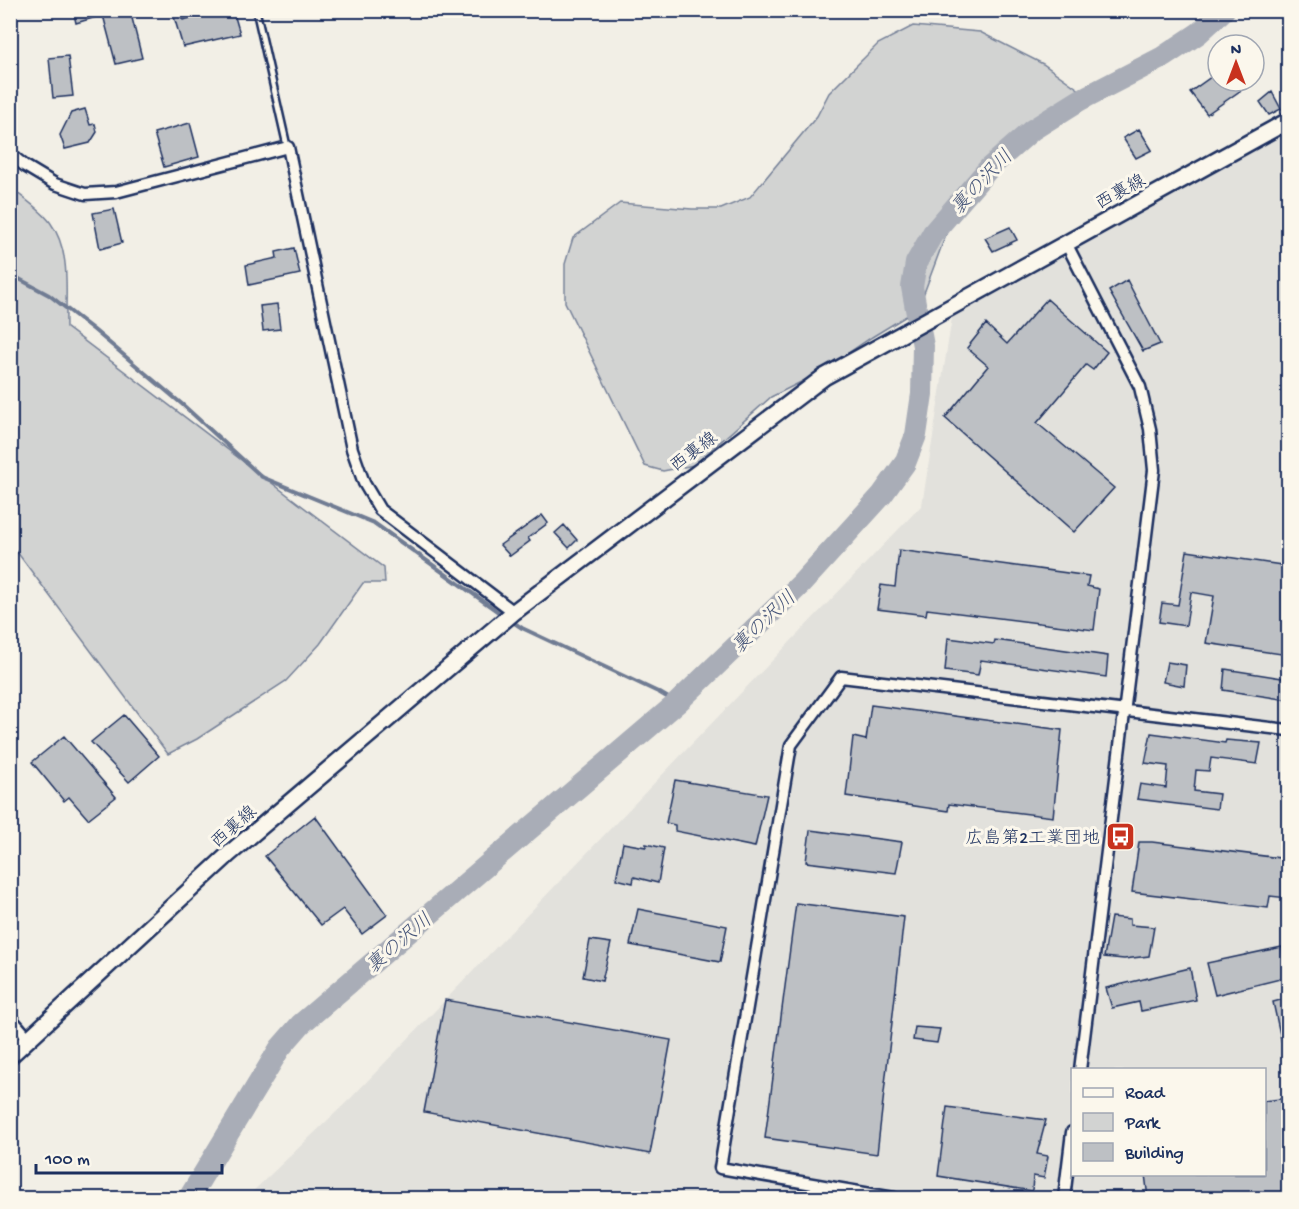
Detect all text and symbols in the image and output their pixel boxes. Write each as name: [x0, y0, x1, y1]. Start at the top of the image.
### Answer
north arrow: [1206, 33, 1266, 93]
text: N: [1231, 42, 1242, 61]
water label: 裏の沢川: [946, 145, 1019, 220]
street label: 西裏線: [1092, 170, 1150, 215]
street label: 西裏線: [666, 428, 722, 478]
water label: 裏の沢川: [727, 586, 802, 660]
street label: 西裏線: [207, 801, 262, 854]
bus stop icon: 広島第2工業団地: [1105, 821, 1137, 853]
place label: 広島第2工業団地: [965, 828, 1100, 850]
water label: 裏の沢川: [361, 908, 438, 980]
legend: [1071, 1068, 1266, 1176]
text: Road: [1125, 1084, 1166, 1105]
text: Park: [1124, 1114, 1161, 1135]
scale bar: [36, 1137, 222, 1175]
text: Building: [1124, 1144, 1184, 1165]
text: 100 m: [44, 1150, 90, 1171]

